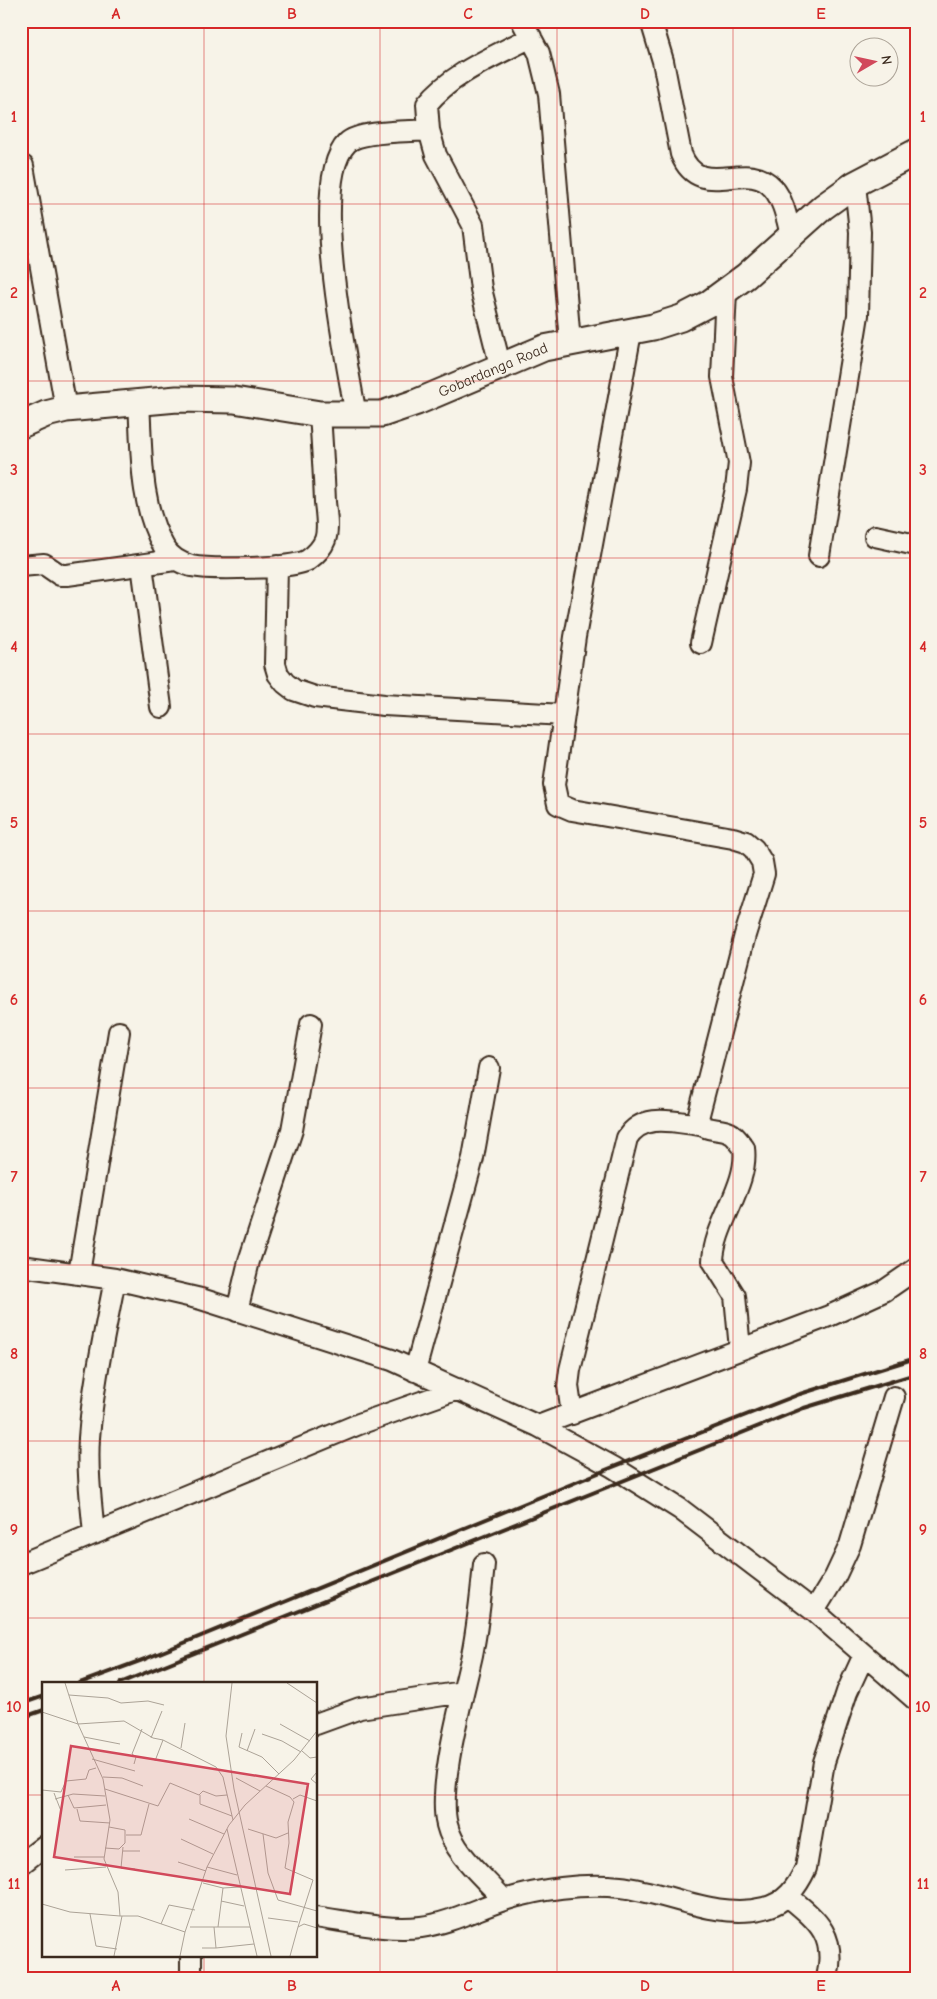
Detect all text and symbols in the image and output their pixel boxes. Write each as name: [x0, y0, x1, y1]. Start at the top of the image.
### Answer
text: A: [112, 5, 121, 23]
text: B: [287, 5, 297, 23]
text: C: [463, 5, 473, 23]
text: D: [640, 5, 650, 23]
text: E: [816, 5, 826, 23]
north arrow: [850, 38, 900, 88]
text: N: [877, 54, 895, 66]
text: 1: [11, 108, 17, 126]
text: 1: [920, 108, 926, 126]
text: 2: [10, 284, 18, 302]
text: 2: [919, 284, 927, 302]
street label: Gobardanga Road: [435, 339, 550, 401]
text: 3: [10, 461, 18, 479]
text: 3: [919, 461, 927, 479]
text: 4: [10, 638, 18, 656]
text: 4: [919, 638, 927, 656]
text: 5: [10, 814, 18, 832]
text: 5: [919, 814, 927, 832]
text: 6: [10, 991, 18, 1009]
text: 6: [919, 991, 927, 1009]
text: 7: [10, 1168, 18, 1186]
text: 7: [919, 1168, 927, 1186]
text: 8: [10, 1345, 18, 1363]
text: 8: [919, 1345, 927, 1363]
text: 9: [10, 1521, 18, 1539]
text: 9: [919, 1521, 927, 1539]
inset map: [42, 1682, 318, 1956]
text: 10: [6, 1698, 22, 1716]
text: 10: [915, 1698, 931, 1716]
text: 11: [8, 1875, 20, 1893]
text: 11: [917, 1875, 929, 1893]
text: A: [112, 1977, 121, 1995]
text: B: [287, 1977, 297, 1995]
text: C: [463, 1977, 473, 1995]
text: D: [640, 1977, 650, 1995]
text: E: [816, 1977, 826, 1995]

